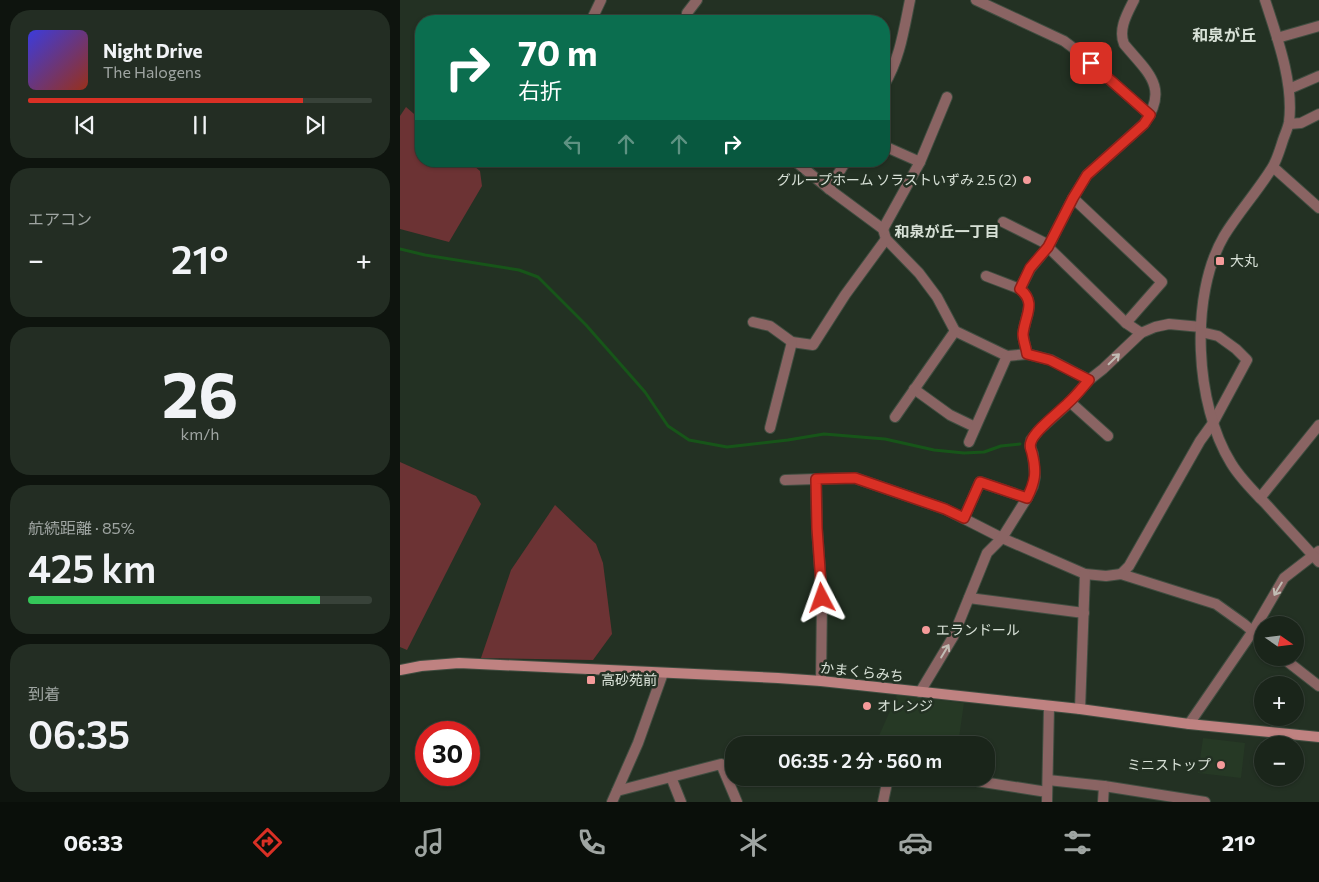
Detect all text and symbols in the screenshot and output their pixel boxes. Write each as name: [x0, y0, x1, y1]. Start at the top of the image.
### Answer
district label: 和泉が丘: [1192, 25, 1256, 44]
text: 70 m: [518, 30, 598, 73]
icon: right: [435, 35, 500, 100]
text: Night Drive: [103, 39, 203, 62]
pin: [1070, 42, 1112, 84]
icon: arrive: [1077, 49, 1105, 77]
text: The Halogens: [103, 62, 201, 81]
text: 右折: [518, 77, 562, 104]
icon: previous: [71, 111, 99, 139]
icon: pause: [186, 111, 214, 139]
icon: next: [301, 111, 329, 139]
icon: left: [559, 130, 587, 158]
icon: ahead: [612, 130, 640, 158]
icon: ahead: [665, 130, 693, 158]
icon: right: [718, 130, 746, 158]
place label: グループホーム ソラストいずみ 2.5 (2): [777, 171, 1017, 188]
marker: グループホーム ソラストいずみ 2.5 (2): [1021, 174, 1033, 186]
text: エアコン: [28, 209, 92, 228]
district label: 和泉が丘一丁目: [894, 222, 1000, 240]
text: 21°: [171, 235, 228, 282]
text: −: [28, 242, 44, 276]
text: +: [356, 242, 372, 276]
place label: 大丸: [1230, 252, 1258, 269]
marker: 大丸: [1214, 255, 1226, 267]
text: 26: [162, 352, 238, 431]
one-way arrow: [1107, 353, 1120, 365]
text: km/h: [181, 424, 219, 443]
text: 航続距離 · 85%: [28, 518, 135, 537]
text: 425 km: [28, 544, 156, 591]
position arrow: [795, 571, 847, 623]
one-way arrow: [1272, 581, 1282, 595]
north arrow: [1254, 616, 1304, 666]
map controls: [1254, 616, 1304, 786]
place label: エランドール: [936, 621, 1020, 638]
marker: エランドール: [920, 624, 932, 636]
one-way arrow: [940, 644, 950, 658]
street label: かまくらみち: [819, 659, 905, 684]
place label: 高砂苑前: [601, 671, 657, 688]
marker: 高砂苑前: [585, 674, 597, 686]
button: +: [1254, 676, 1304, 726]
text: 到着: [28, 684, 60, 703]
place label: オレンジ: [877, 697, 933, 714]
marker: オレンジ: [861, 700, 873, 712]
text: 06:35: [28, 710, 130, 757]
speed limit sign: 30: [415, 721, 480, 786]
button: −: [1254, 736, 1304, 786]
text: 06:35 · 2 分 · 560 m: [778, 749, 942, 772]
place label: ミニストップ: [1127, 756, 1211, 773]
marker: ミニストップ: [1215, 759, 1227, 771]
icon: directions: [250, 825, 285, 860]
icon: music: [412, 825, 447, 860]
icon: phone: [574, 825, 609, 860]
icon: climate: [736, 825, 771, 860]
icon: car: [898, 825, 933, 860]
icon: filters: [1060, 825, 1095, 860]
text: 06:33: [63, 829, 123, 856]
text: 21°: [1222, 829, 1255, 856]

